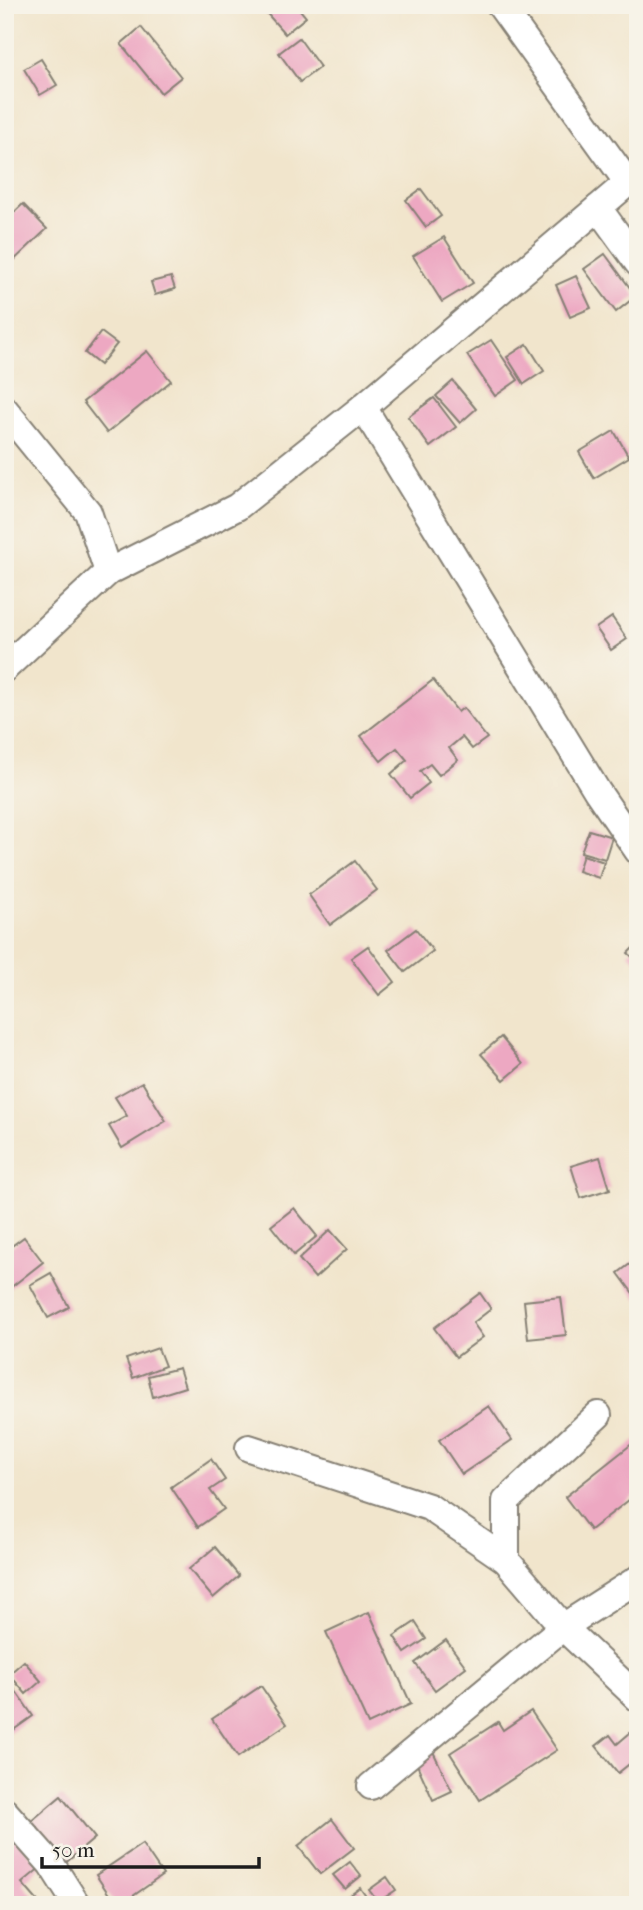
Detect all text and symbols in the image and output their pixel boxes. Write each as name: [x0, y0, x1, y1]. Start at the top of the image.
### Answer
scale bar: [42, 1826, 259, 1870]
text: 50 m: [52, 1838, 95, 1862]

